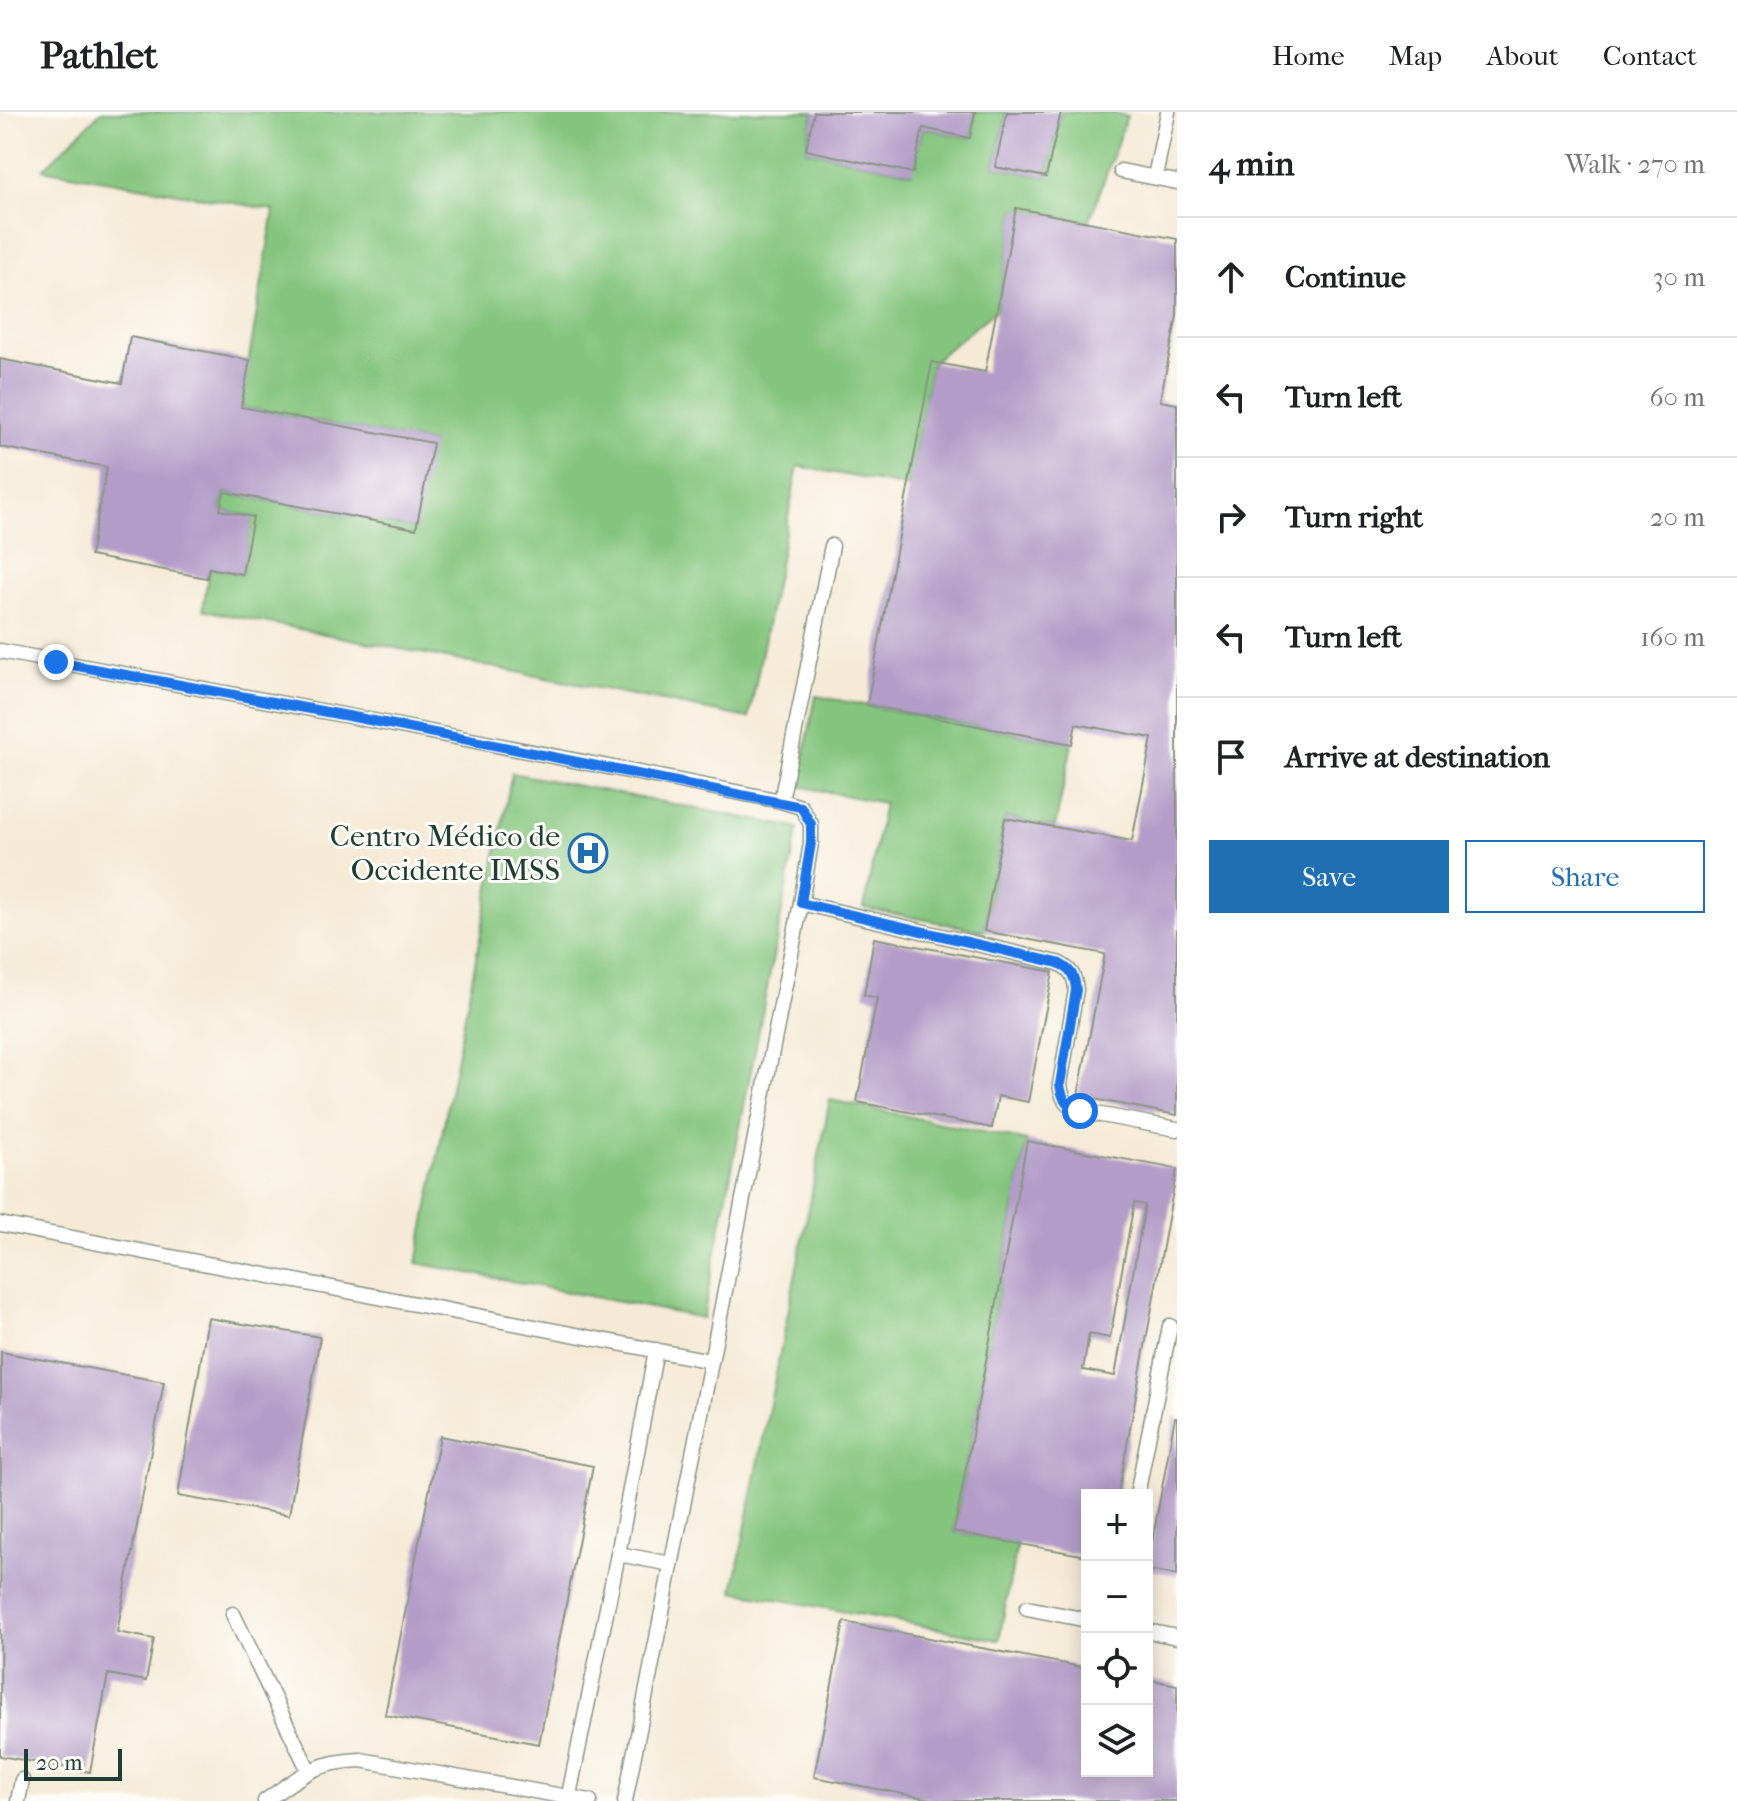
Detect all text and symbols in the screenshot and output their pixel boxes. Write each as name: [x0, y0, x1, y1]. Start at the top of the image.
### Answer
text: Pathlet: [40, 33, 158, 78]
text: Home: [1272, 39, 1345, 72]
text: Map: [1389, 39, 1442, 72]
text: About: [1486, 39, 1559, 72]
text: Contact: [1603, 39, 1697, 72]
text: 4 min: [1209, 144, 1294, 184]
text: Walk · 270 m: [1565, 149, 1705, 180]
icon: ahead: [1209, 255, 1253, 299]
text: Continue: [1285, 260, 1406, 295]
text: 30 m: [1653, 262, 1705, 293]
icon: left: [1209, 375, 1253, 419]
text: Turn left: [1285, 380, 1402, 415]
text: 60 m: [1649, 382, 1705, 413]
icon: right: [1209, 495, 1253, 539]
text: Turn right: [1285, 500, 1423, 535]
text: 20 m: [1650, 502, 1705, 533]
icon: left: [1209, 615, 1253, 659]
text: Turn left: [1285, 620, 1402, 655]
text: 160 m: [1640, 622, 1705, 653]
route end: [38, 644, 74, 680]
icon: arrive: [1209, 735, 1253, 779]
text: Arrive at destination: [1285, 740, 1550, 775]
place label: Centro Médico de Occidente IMSS: [330, 819, 560, 888]
hospital icon: Centro Médico de Occidente IMSS: [567, 832, 609, 874]
button: Save: [1209, 840, 1449, 913]
button: Share: [1465, 840, 1705, 913]
route start: [1062, 1093, 1098, 1129]
map controls: [1081, 1489, 1153, 1777]
button: +: [1081, 1489, 1153, 1561]
button: −: [1081, 1561, 1153, 1633]
button: locate: [1081, 1633, 1153, 1705]
button: layers: [1081, 1705, 1153, 1777]
scale bar: [24, 1745, 122, 1781]
text: 20 m: [36, 1750, 82, 1776]

